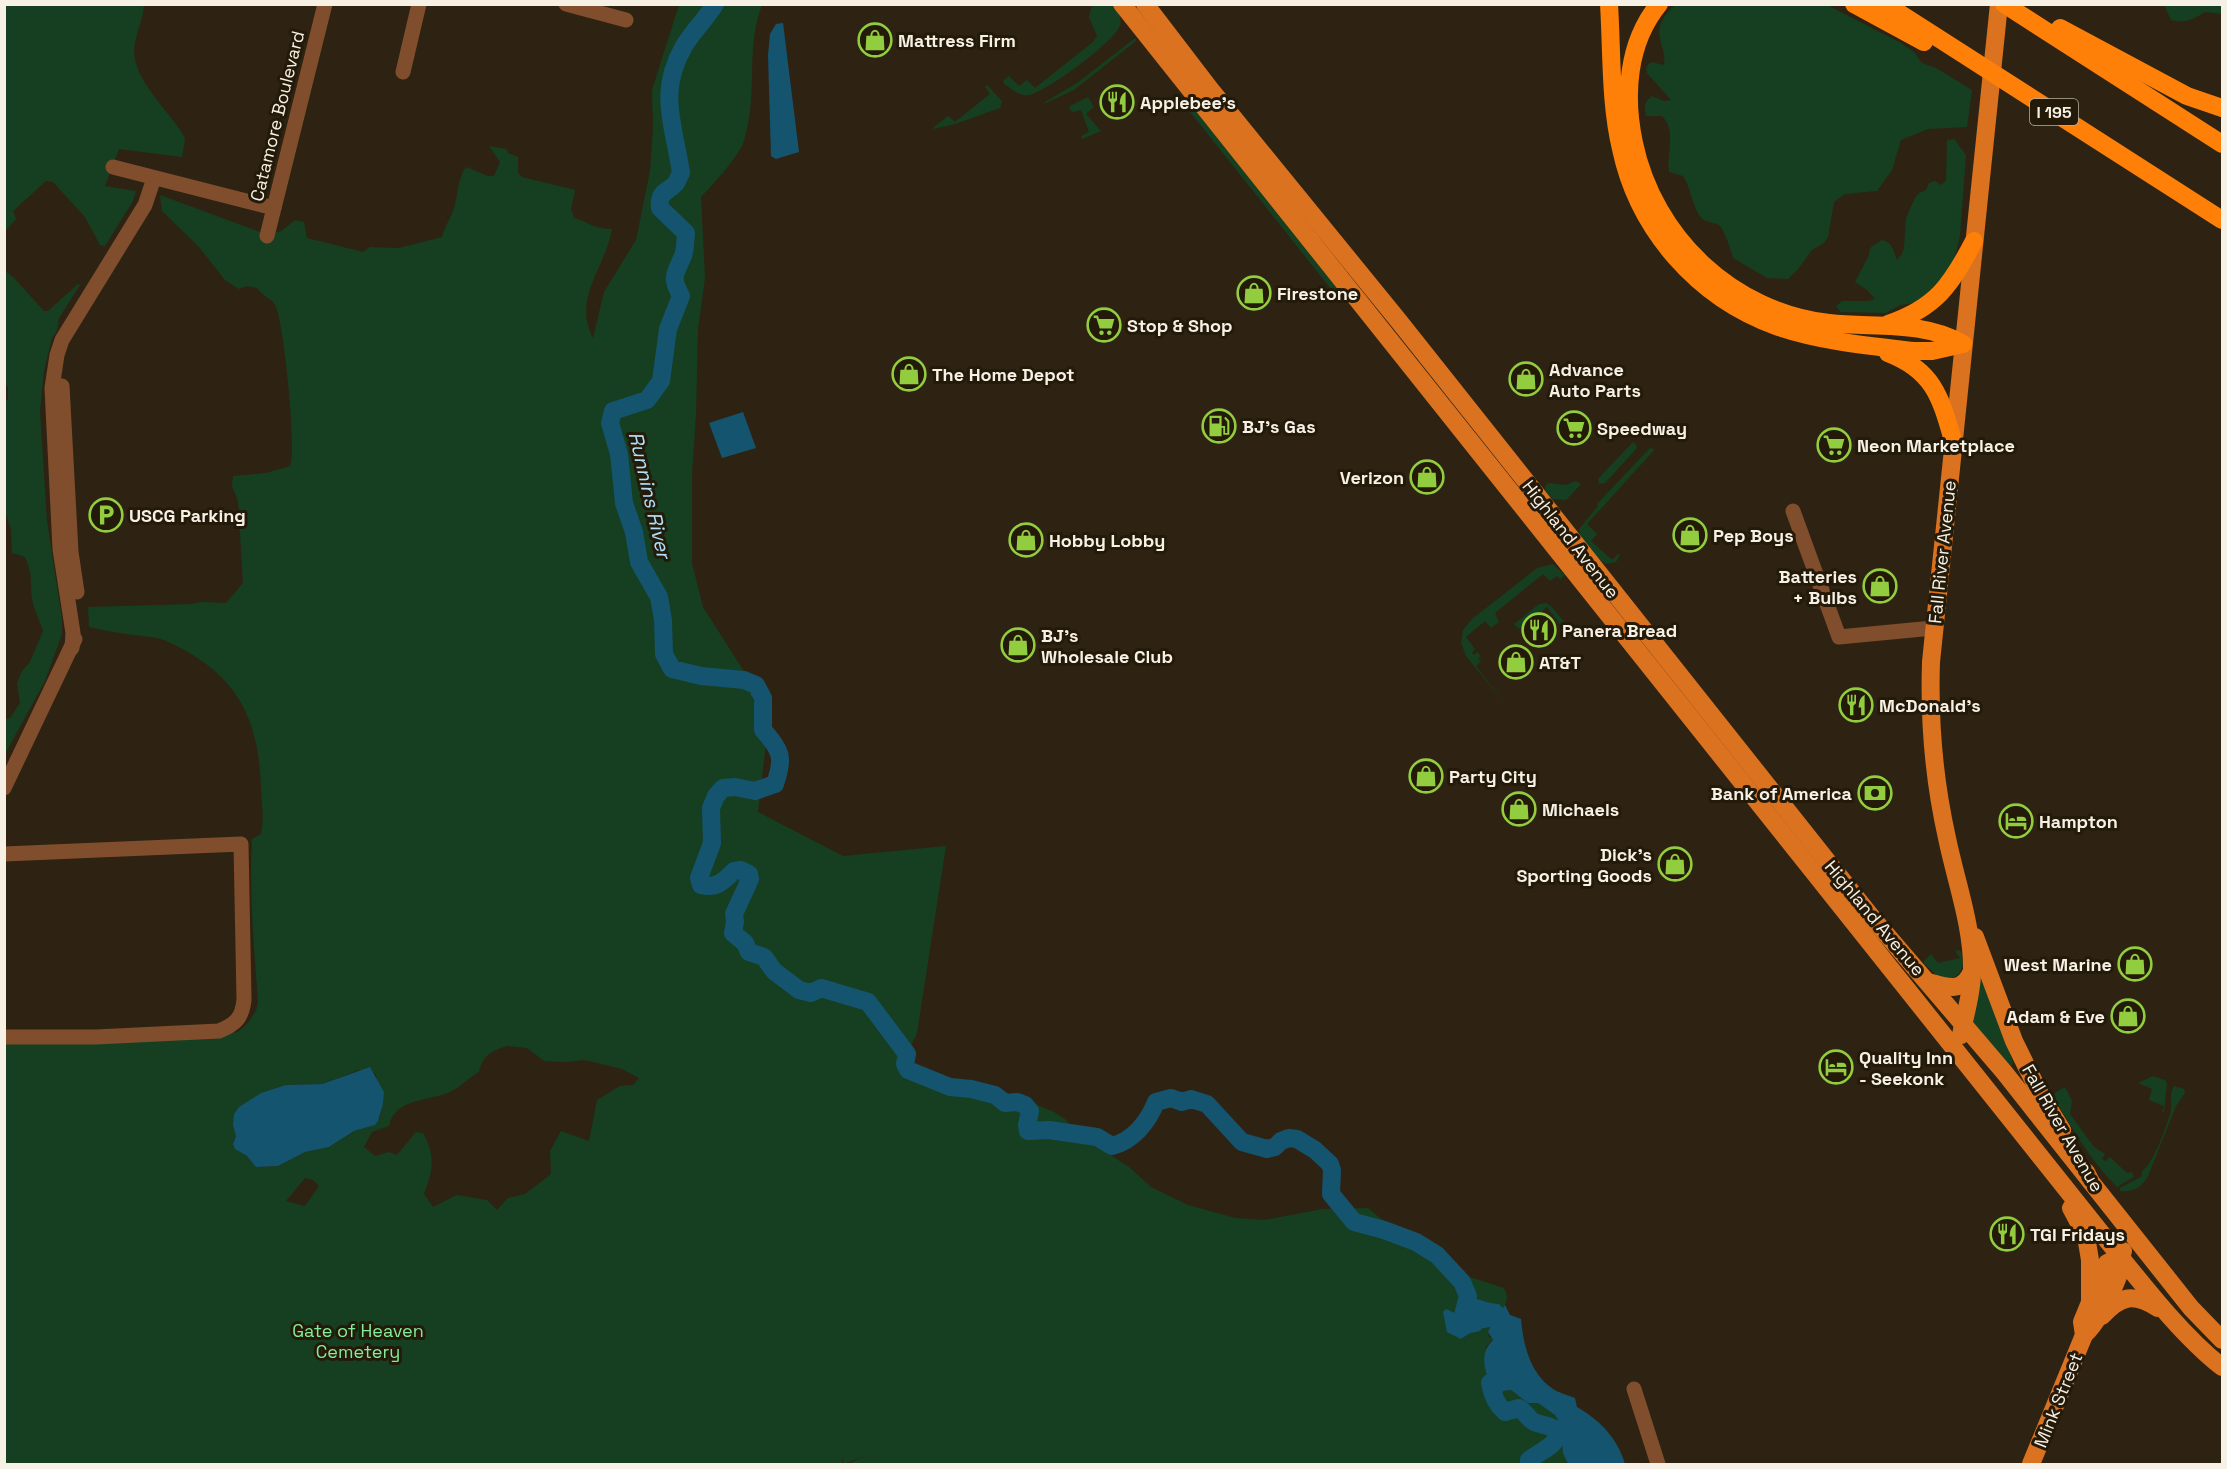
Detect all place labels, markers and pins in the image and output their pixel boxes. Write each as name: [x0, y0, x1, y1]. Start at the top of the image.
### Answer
shop icon: Mattress Firm: [857, 22, 893, 58]
place label: Mattress Firm: [898, 29, 1016, 52]
restaurant icon: Applebee's: [1099, 84, 1135, 120]
place label: Applebee's: [1140, 91, 1236, 114]
shop icon: Firestone: [1236, 275, 1272, 311]
place label: Firestone: [1277, 282, 1358, 305]
supermarket icon: Stop & Shop: [1086, 307, 1122, 343]
place label: Stop & Shop: [1127, 314, 1233, 337]
shop icon: The Home Depot: [891, 356, 927, 392]
place label: Advance Auto Parts: [1549, 358, 1641, 402]
shop icon: Advance Auto Parts: [1508, 361, 1544, 397]
place label: The Home Depot: [932, 363, 1075, 386]
fuel station icon: BJ's Gas: [1201, 408, 1237, 444]
supermarket icon: Speedway: [1556, 410, 1592, 446]
place label: BJ's Gas: [1242, 415, 1316, 438]
place label: Speedway: [1597, 417, 1687, 440]
supermarket icon: Neon Marketplace: [1816, 427, 1852, 463]
place label: Neon Marketplace: [1857, 434, 2015, 457]
shop icon: Verizon: [1409, 459, 1445, 495]
place label: Verizon: [1340, 466, 1404, 489]
parking icon: USCG Parking: [88, 497, 124, 533]
place label: USCG Parking: [129, 504, 246, 527]
shop icon: Pep Boys: [1672, 517, 1708, 553]
shop icon: Hobby Lobby: [1008, 522, 1044, 558]
place label: Pep Boys: [1713, 524, 1794, 547]
place label: Hobby Lobby: [1049, 529, 1165, 552]
place label: Batteries + Bulbs: [1778, 565, 1857, 609]
shop icon: Batteries + Bulbs: [1862, 568, 1898, 604]
restaurant icon: Panera Bread: [1521, 612, 1557, 648]
place label: Panera Bread: [1562, 619, 1677, 642]
place label: BJ's Wholesale Club: [1041, 624, 1173, 668]
shop icon: BJ's Wholesale Club: [1000, 627, 1036, 663]
shop icon: AT&T: [1498, 644, 1534, 680]
place label: AT&T: [1539, 651, 1581, 674]
restaurant icon: McDonald's: [1838, 687, 1874, 723]
place label: McDonald's: [1879, 694, 1981, 717]
shop icon: Party City: [1408, 758, 1444, 794]
place label: Party City: [1449, 765, 1537, 788]
bank icon: Bank of America: [1857, 775, 1893, 811]
place label: Bank of America: [1711, 782, 1853, 805]
shop icon: Michaels: [1501, 791, 1537, 827]
place label: Michaels: [1542, 798, 1619, 821]
hotel icon: Hampton: [1998, 803, 2034, 839]
place label: Hampton: [2039, 810, 2118, 833]
place label: Dick's Sporting Goods: [1516, 843, 1652, 887]
shop icon: Dick's Sporting Goods: [1657, 846, 1693, 882]
shop icon: West Marine: [2117, 946, 2153, 982]
place label: West Marine: [2004, 953, 2112, 976]
shop icon: Adam & Eve: [2110, 998, 2146, 1034]
place label: Adam & Eve: [2007, 1005, 2105, 1028]
place label: Quality Inn - Seekonk: [1859, 1046, 1953, 1090]
hotel icon: Quality Inn - Seekonk: [1818, 1049, 1854, 1085]
restaurant icon: TGI Fridays: [1989, 1216, 2025, 1252]
place label: TGI Fridays: [2030, 1223, 2125, 1246]

